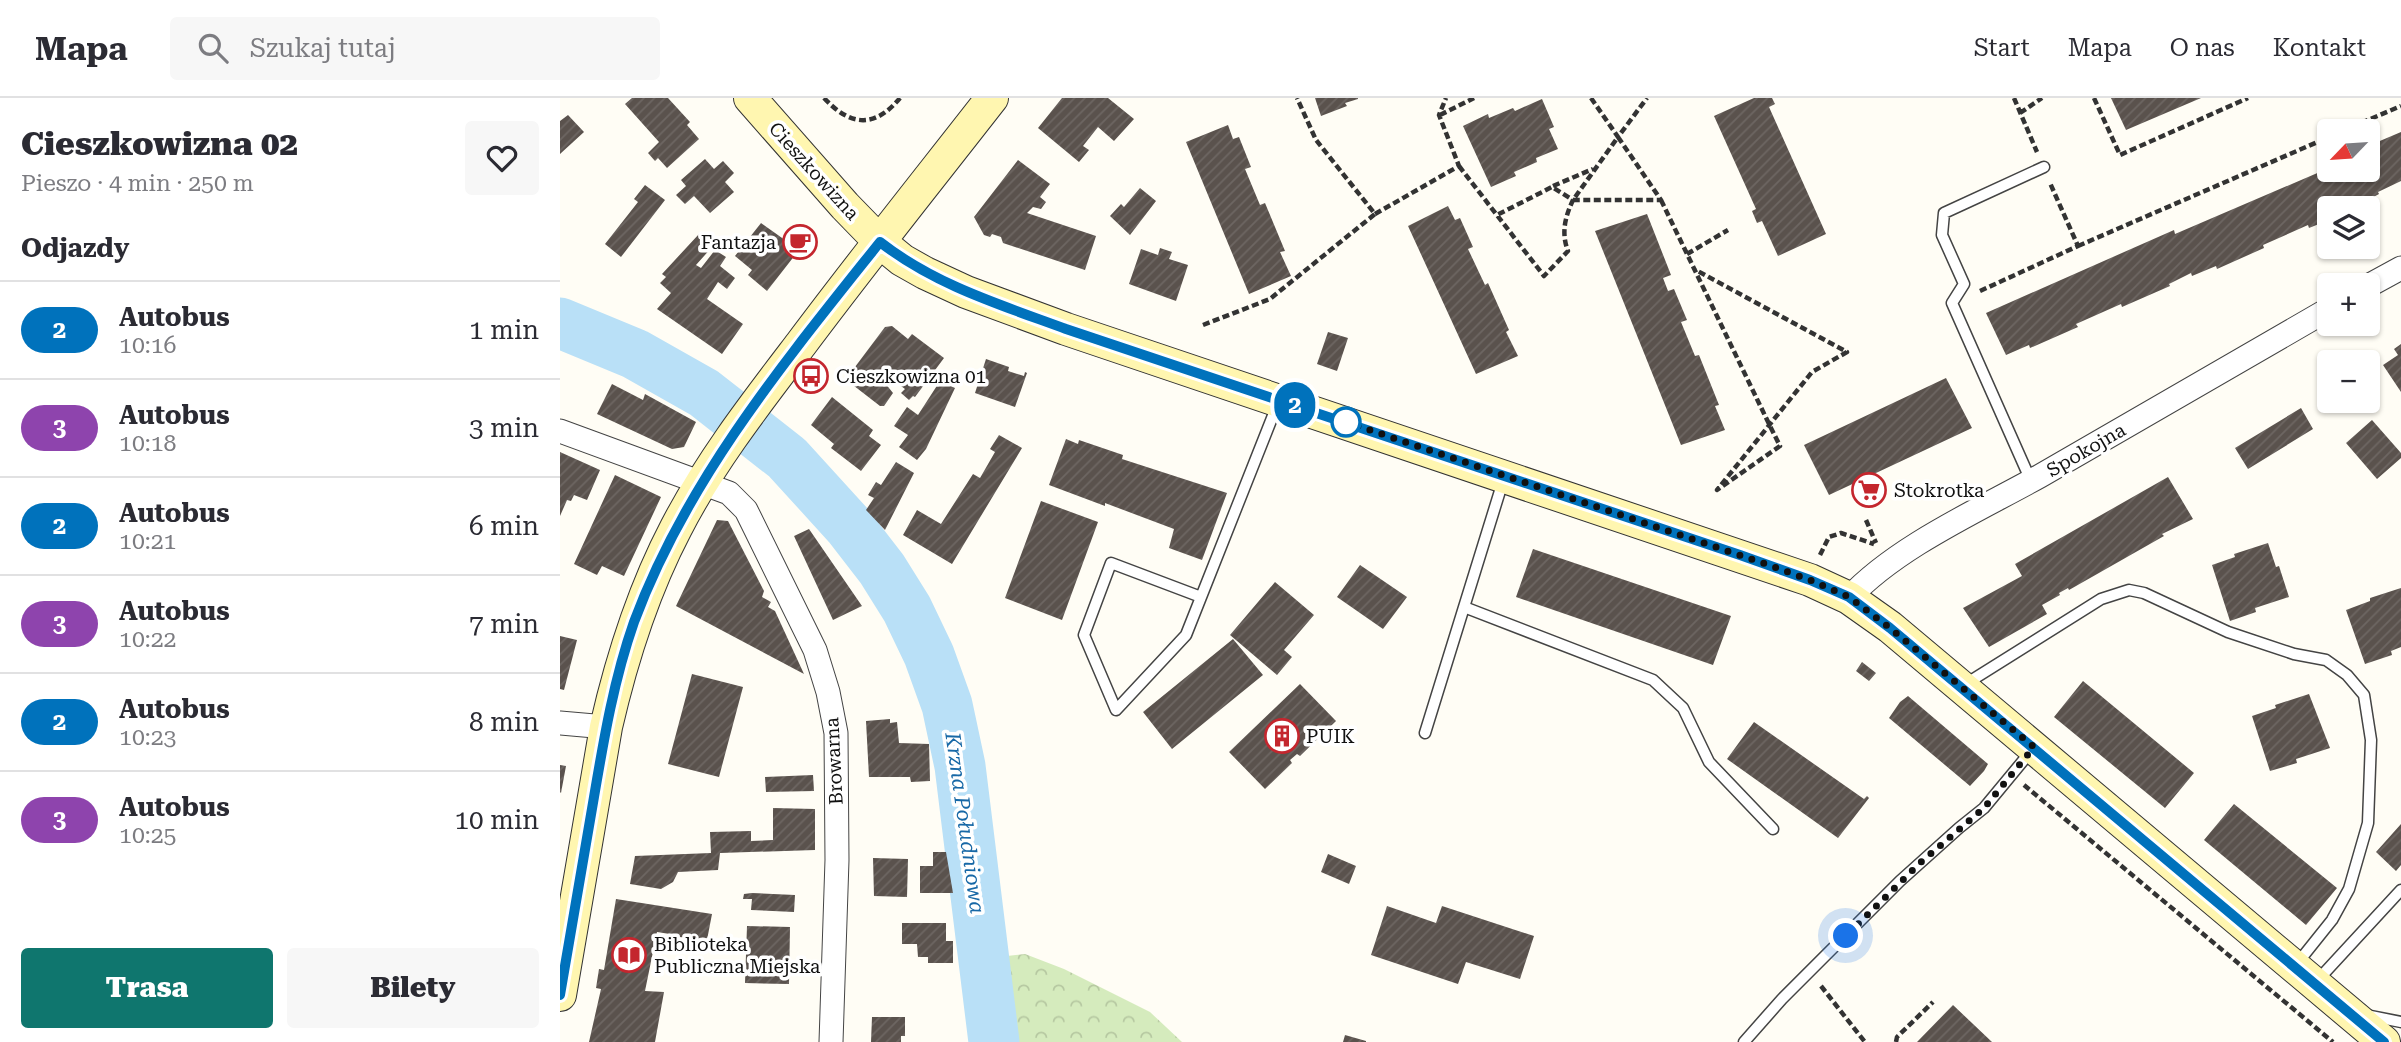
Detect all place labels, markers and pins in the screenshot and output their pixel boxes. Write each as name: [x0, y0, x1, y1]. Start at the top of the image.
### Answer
cafe icon: Fantazja: [781, 223, 819, 261]
place label: Fantazja: [701, 231, 777, 254]
bus stop icon: Cieszkowizna 01: [792, 357, 830, 395]
place label: Cieszkowizna 01: [836, 365, 986, 388]
unlabelled marker: [1331, 407, 1361, 437]
supermarket icon: Stokrotka: [1850, 471, 1888, 509]
place label: Stokrotka: [1894, 479, 1985, 502]
building icon: PUIK: [1263, 717, 1301, 755]
place label: PUIK: [1306, 725, 1355, 748]
place label: Biblioteka Publiczna Miejska: [654, 933, 821, 978]
library icon: Biblioteka Publiczna Miejska: [610, 936, 648, 974]

